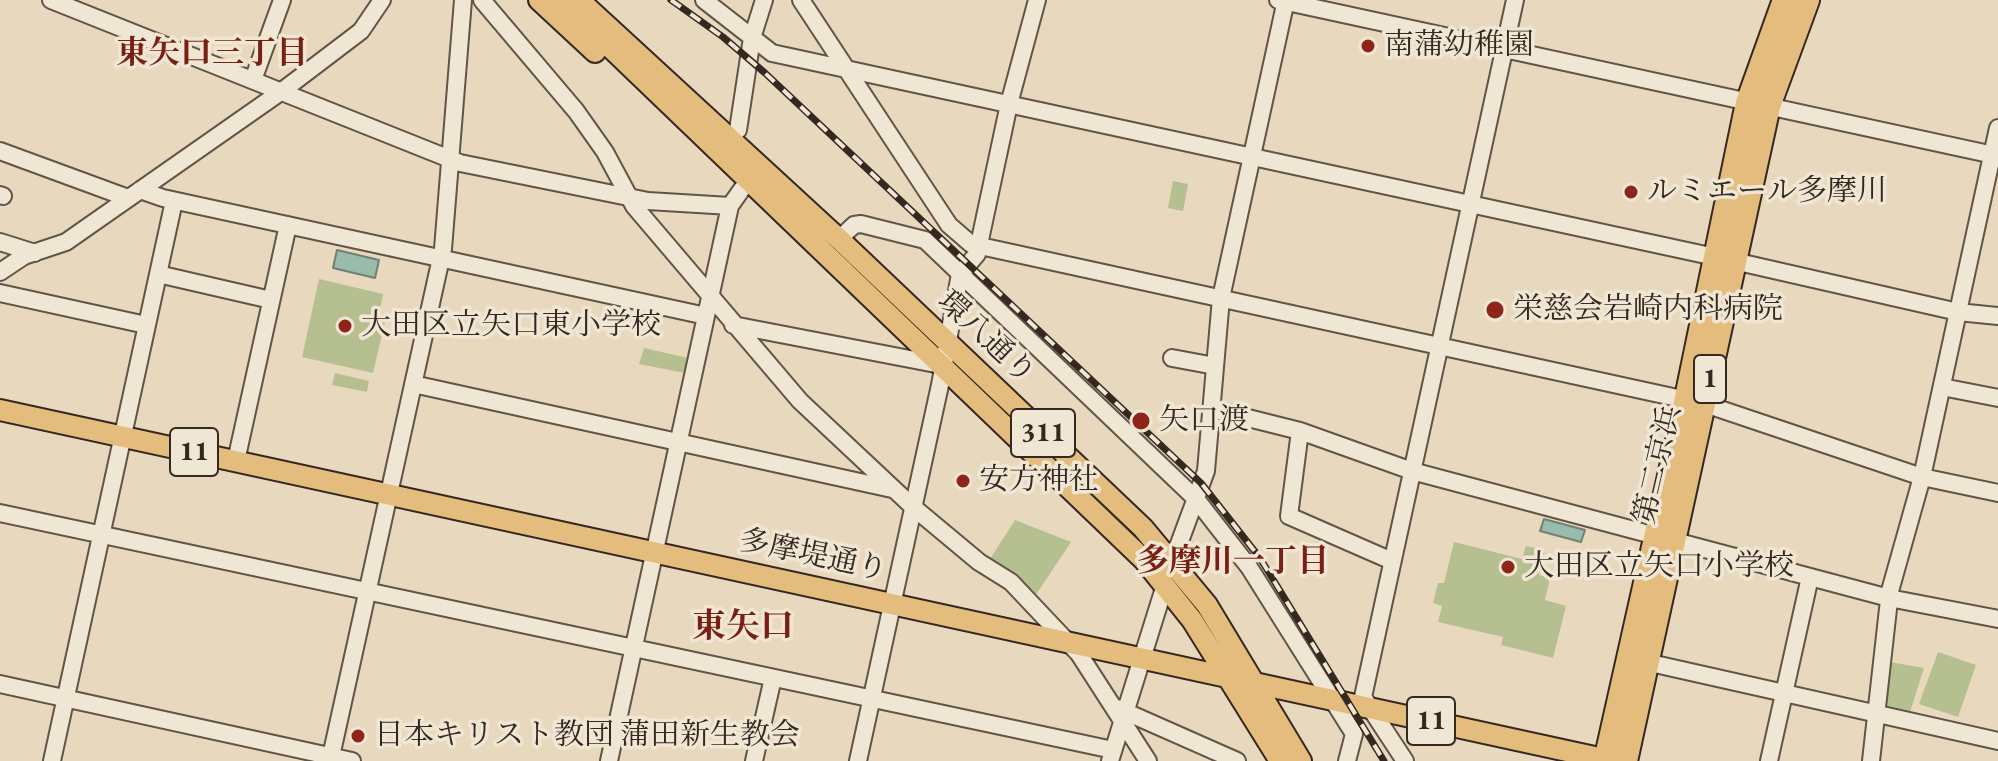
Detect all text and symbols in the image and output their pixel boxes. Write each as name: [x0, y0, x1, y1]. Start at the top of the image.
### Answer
place label: 南蒲幼稚園: [1384, 28, 1534, 64]
district label: 東矢口三丁目: [116, 35, 308, 73]
marker: 南蒲幼稚園: [1359, 37, 1377, 55]
place label: ルミエール多摩川: [1647, 174, 1887, 210]
marker: ルミエール多摩川: [1622, 183, 1640, 201]
street label: 環八通り: [930, 284, 1042, 392]
place label: 栄慈会岩崎内科病院: [1513, 292, 1783, 328]
marker: 栄慈会岩崎内科病院: [1484, 299, 1506, 321]
place label: 大田区立矢口東小学校: [361, 308, 661, 344]
marker: 大田区立矢口東小学校: [336, 317, 354, 335]
road number: 1: [1694, 355, 1726, 403]
street label: 第二京浜: [1627, 402, 1689, 528]
place label: 矢口渡: [1159, 403, 1249, 439]
road number: 311: [1011, 409, 1075, 457]
marker: 矢口渡: [1130, 410, 1152, 432]
road number: 11: [170, 428, 218, 476]
place label: 安方神社: [979, 463, 1099, 499]
marker: 安方神社: [954, 472, 972, 490]
street label: 多摩堤通り: [736, 523, 890, 589]
district label: 多摩川一丁目: [1137, 543, 1329, 581]
place label: 大田区立矢口小学校: [1524, 549, 1794, 585]
marker: 大田区立矢口小学校: [1499, 558, 1517, 576]
district label: 東矢口: [692, 608, 794, 648]
road number: 11: [1407, 697, 1455, 745]
place label: 日本キリスト教団 蒲田新生教会: [374, 718, 800, 754]
marker: 日本キリスト教団 蒲田新生教会: [349, 727, 367, 745]

